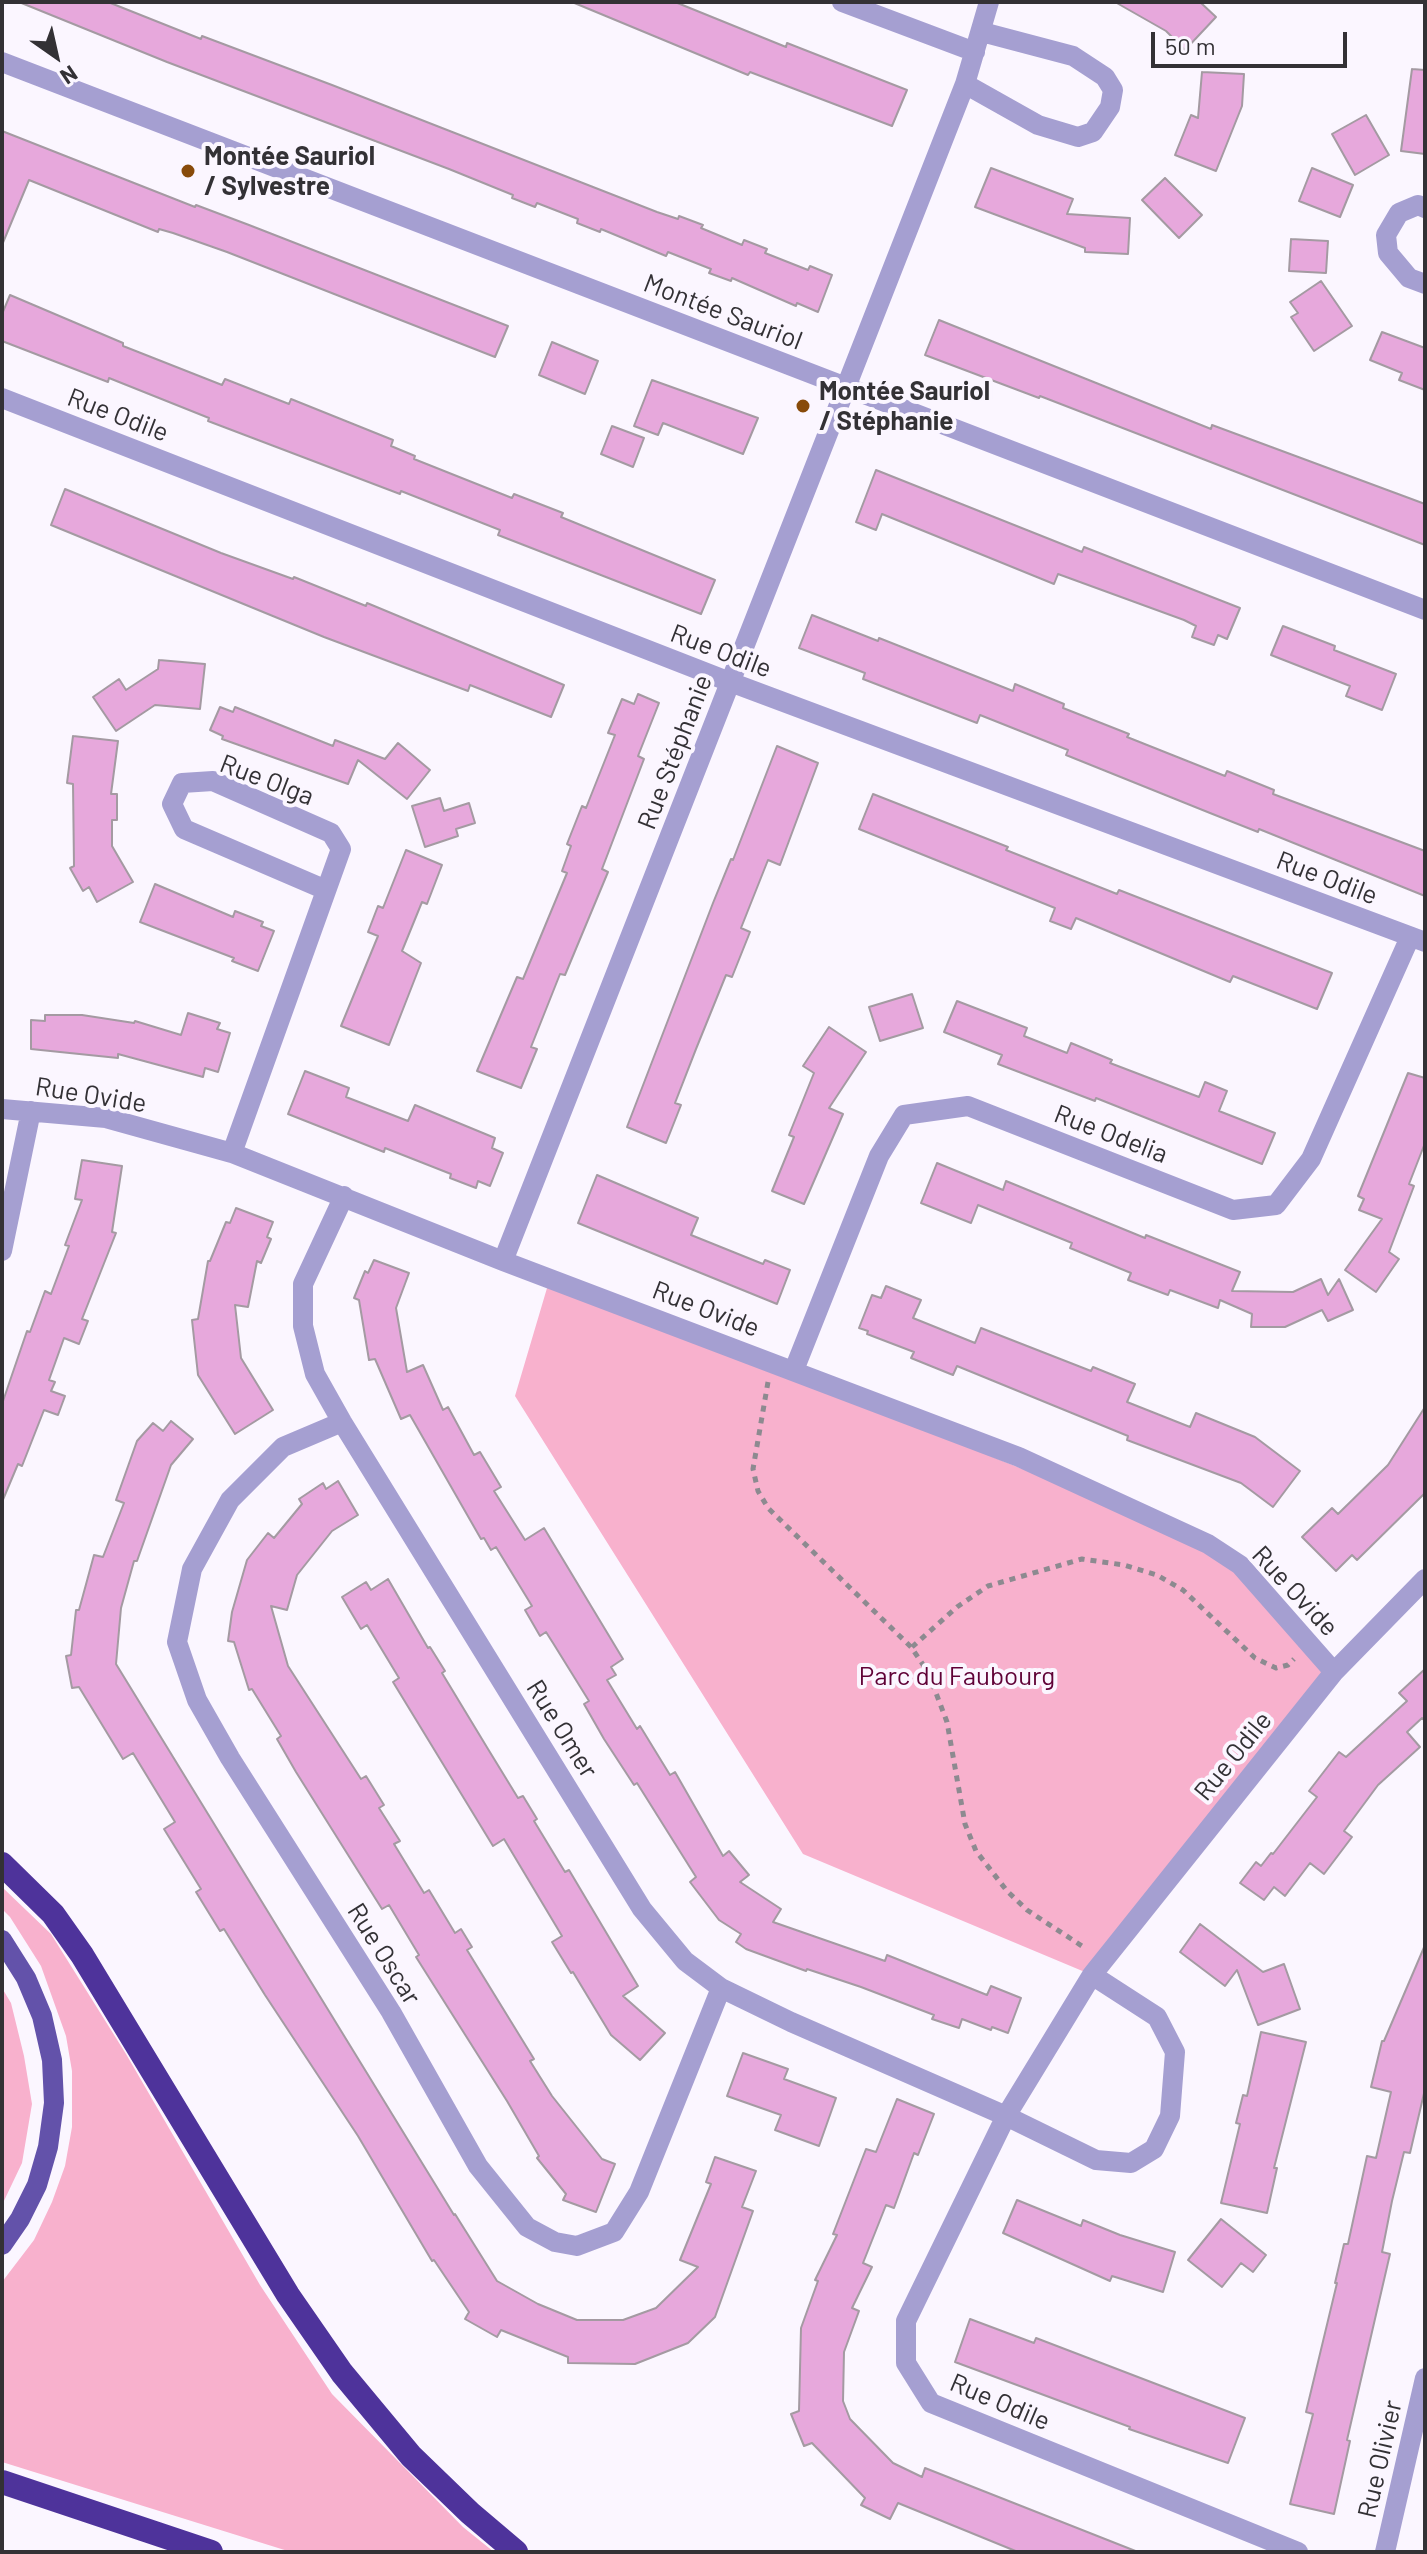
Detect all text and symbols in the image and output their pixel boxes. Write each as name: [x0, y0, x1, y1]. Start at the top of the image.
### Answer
north arrow: [16, 16, 96, 96]
scale bar: [1155, 16, 1351, 66]
text: 50 m: [1165, 31, 1216, 60]
text: N: [56, 61, 83, 91]
place label: Montée Sauriol / Sylvestre: [204, 140, 375, 202]
marker: Montée Sauriol / Sylvestre: [179, 162, 197, 180]
street label: Montée Sauriol: [639, 267, 807, 357]
place label: Montée Sauriol / Stéphanie: [819, 375, 990, 436]
street label: Rue Odile: [63, 381, 173, 449]
marker: Montée Sauriol / Stéphanie: [794, 397, 812, 415]
street label: Rue Odile: [666, 617, 776, 685]
street label: Rue Stéphanie: [631, 670, 719, 834]
street label: Rue Olga: [216, 748, 318, 812]
street label: Rue Odile: [1272, 844, 1382, 912]
street label: Rue Ovide: [33, 1071, 149, 1119]
street label: Rue Odelia: [1050, 1098, 1172, 1170]
street label: Rue Ovide: [648, 1274, 764, 1344]
street label: Rue Ovide: [1245, 1539, 1345, 1643]
park label: Parc du Faubourg: [859, 1660, 1055, 1692]
street label: Rue Omer: [520, 1674, 604, 1784]
street label: Rue Odile: [1188, 1705, 1278, 1807]
street label: Rue Oscar: [341, 1897, 427, 2011]
street label: Rue Odile: [945, 2367, 1055, 2437]
street label: Rue Olivier: [1351, 2397, 1409, 2521]

